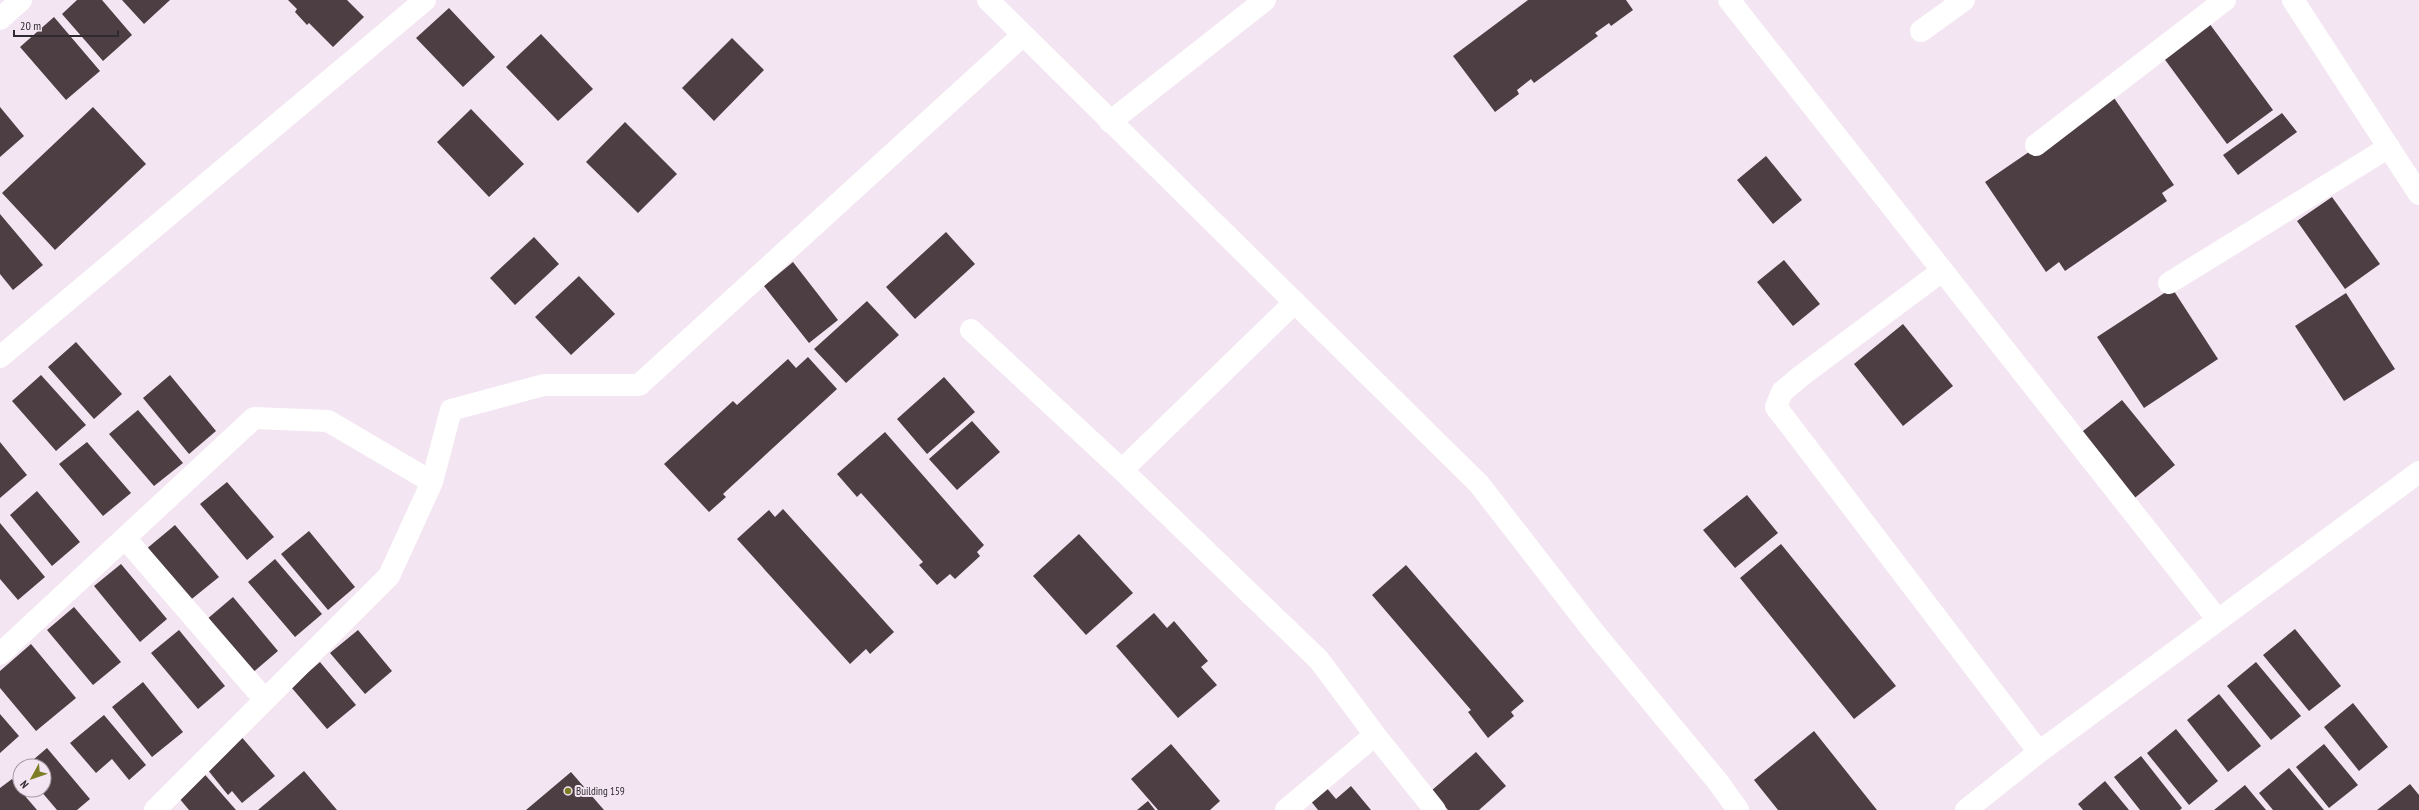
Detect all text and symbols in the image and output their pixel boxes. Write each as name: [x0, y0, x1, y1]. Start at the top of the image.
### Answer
scale bar: [14, 12, 118, 38]
text: 20 m: [20, 18, 41, 33]
north arrow: [12, 758, 52, 798]
text: N: [17, 778, 32, 791]
place label: Building 159: [576, 784, 625, 798]
marker: Building 159: [563, 786, 573, 796]

